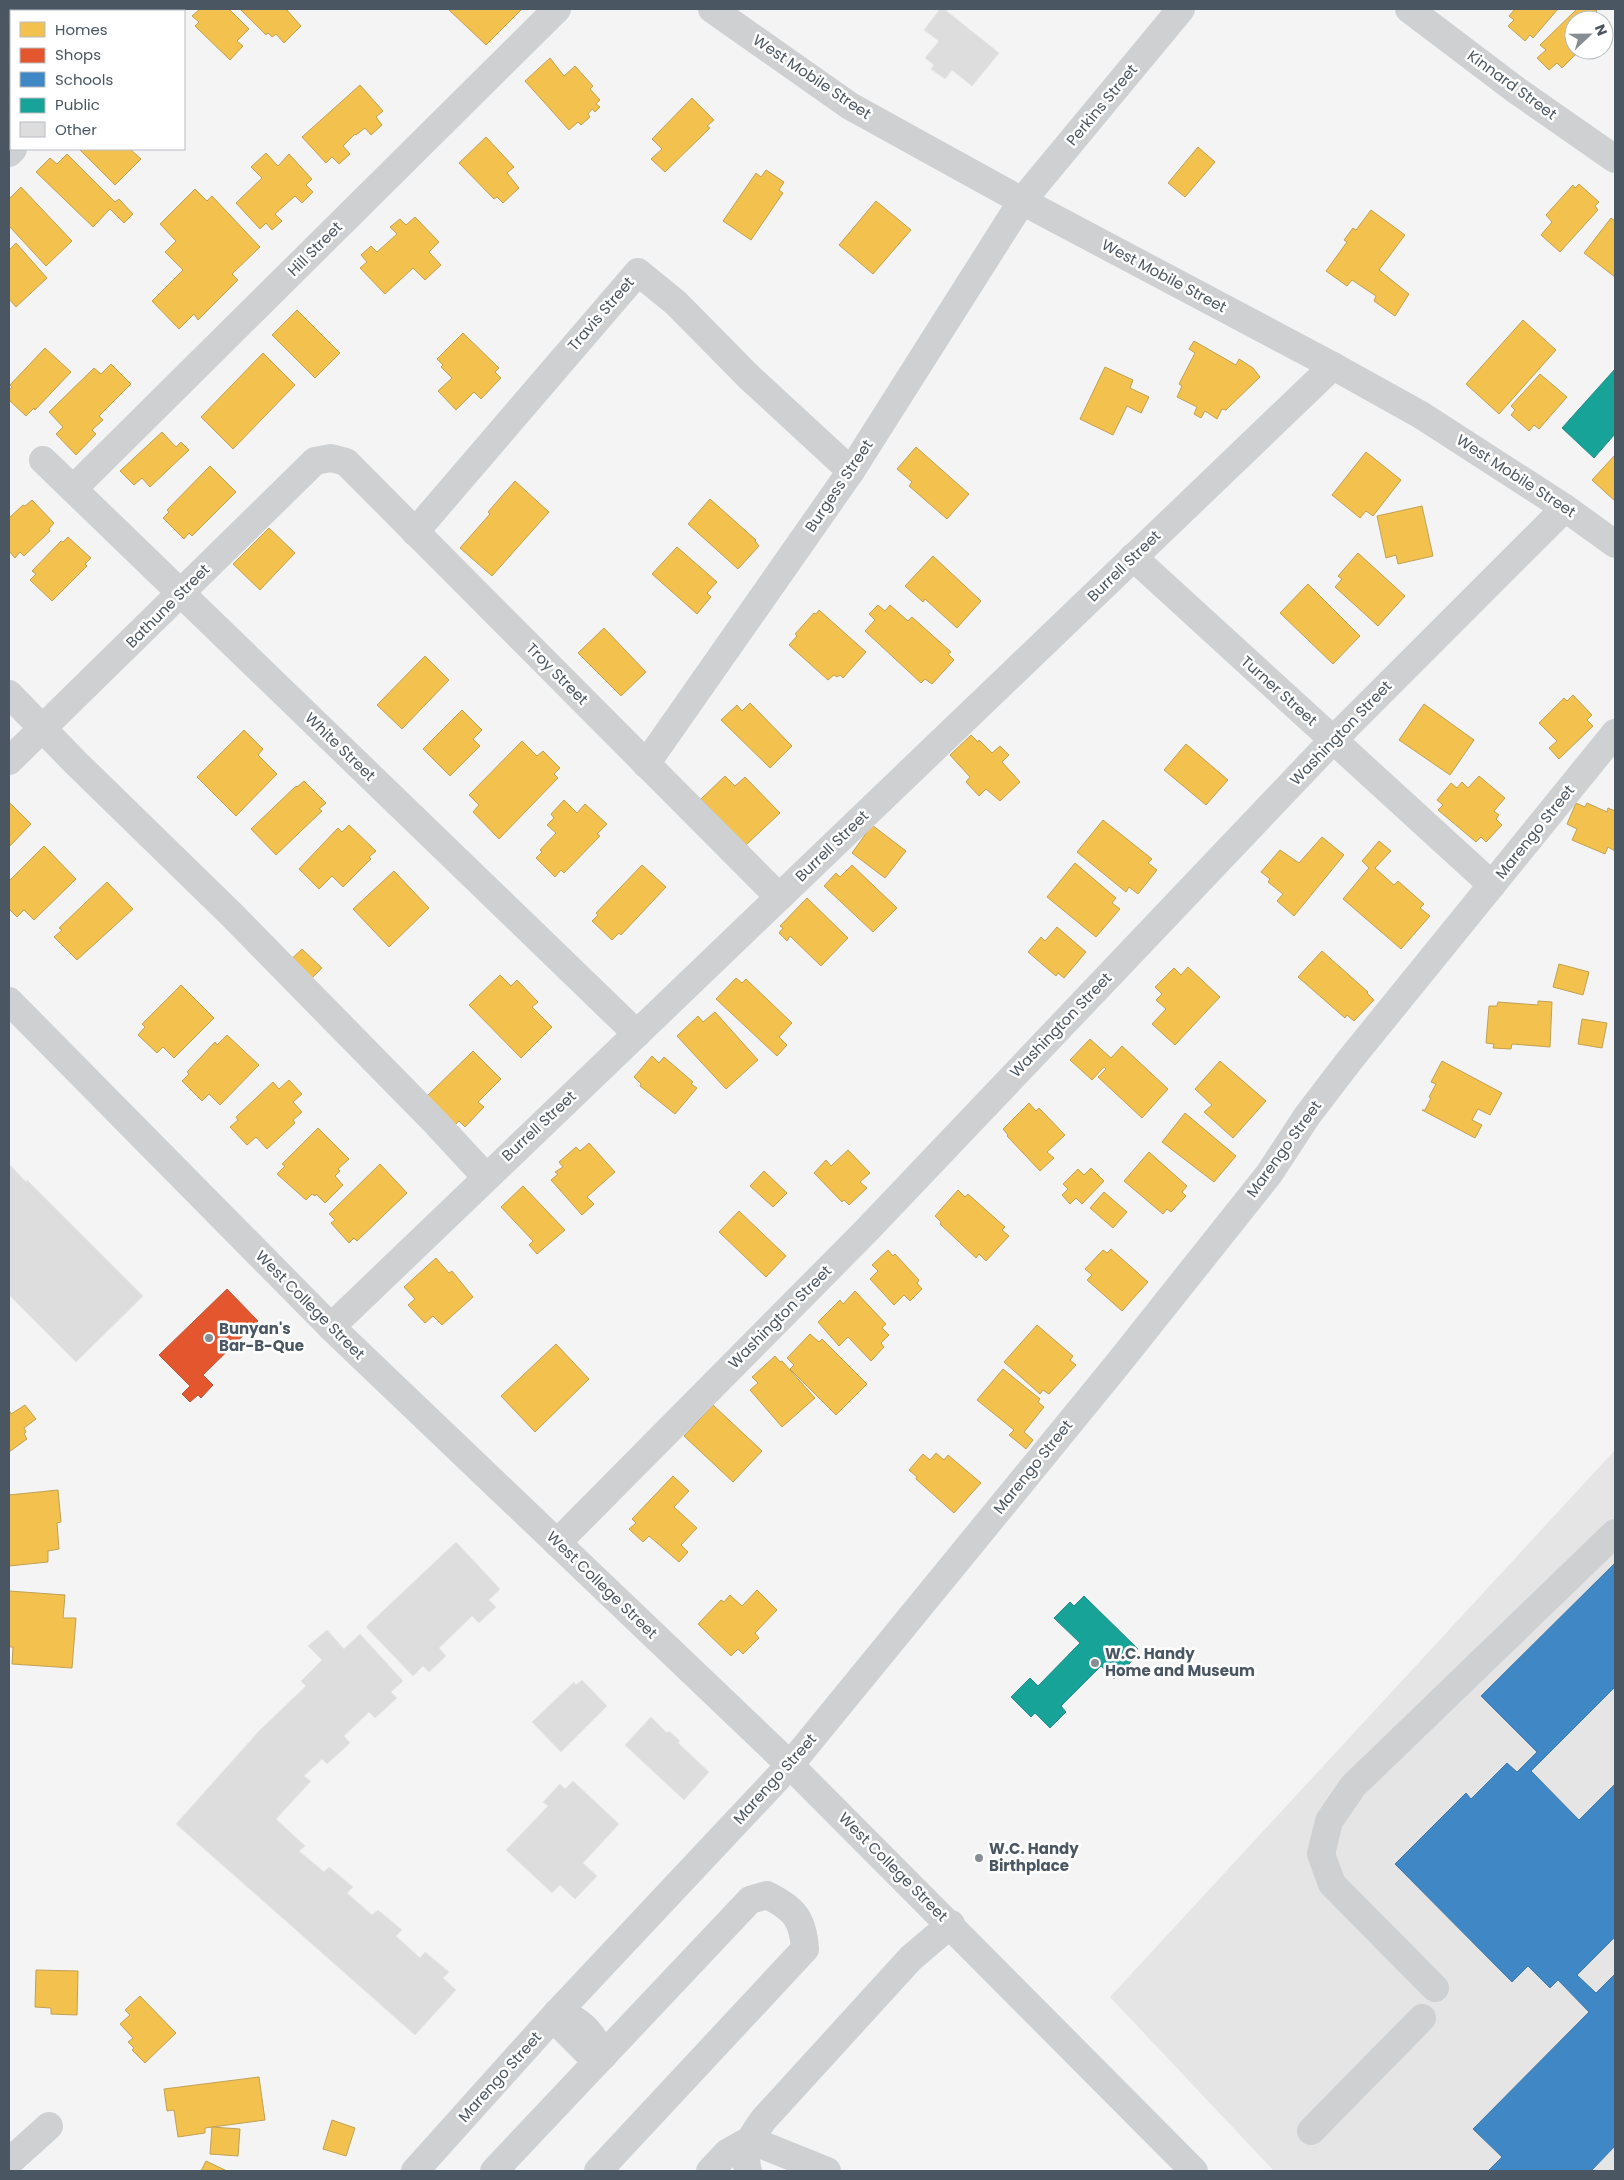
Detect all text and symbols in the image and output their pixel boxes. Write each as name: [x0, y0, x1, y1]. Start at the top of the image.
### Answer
legend: [10, 10, 185, 150]
north arrow: [1564, 10, 1614, 60]
text: Homes: [55, 19, 108, 40]
text: N: [1590, 22, 1612, 39]
street label: West Mobile Street: [749, 29, 876, 124]
text: Shops: [55, 44, 101, 65]
street label: Kinnard Street: [1463, 45, 1561, 124]
street label: Perkins Street: [1061, 59, 1142, 150]
text: Schools: [55, 69, 113, 90]
text: Public: [55, 94, 100, 115]
text: Other: [55, 119, 97, 140]
street label: Hill Street: [283, 217, 347, 281]
street label: West Mobile Street: [1098, 234, 1230, 317]
street label: Travis Street: [563, 272, 639, 355]
street label: West Mobile Street: [1452, 429, 1580, 522]
street label: Burgess Street: [800, 435, 877, 536]
street label: Burrell Street: [1082, 525, 1165, 606]
street label: Bathune Street: [121, 559, 214, 652]
street label: Troy Street: [522, 638, 593, 709]
street label: Turner Street: [1237, 651, 1322, 730]
street label: Washington Street: [1285, 676, 1396, 790]
street label: White Street: [300, 708, 380, 786]
street label: Marengo Street: [1490, 780, 1579, 883]
street label: Burrell Street: [790, 805, 873, 886]
street label: Washington Street: [1005, 968, 1116, 1082]
street label: Burrell Street: [497, 1086, 580, 1166]
street label: Marengo Street: [1241, 1096, 1326, 1201]
street label: West College Street: [251, 1245, 370, 1364]
street label: Washington Street: [723, 1260, 836, 1373]
place label: Bunyan's Bar-B-Que: [219, 1318, 304, 1356]
marker: Bunyan's Bar-B-Que: [203, 1332, 215, 1344]
street label: Marengo Street: [988, 1415, 1077, 1518]
street label: West College Street: [542, 1526, 662, 1643]
place label: W.C. Handy Home and Museum: [1105, 1643, 1255, 1681]
marker: W.C. Handy Home and Museum: [1089, 1657, 1101, 1669]
street label: Marengo Street: [728, 1729, 821, 1829]
street label: West College Street: [834, 1807, 953, 1926]
place label: W.C. Handy Birthplace: [989, 1838, 1079, 1876]
marker: W.C. Handy Birthplace: [973, 1852, 985, 1864]
street label: Marengo Street: [453, 2027, 546, 2127]

